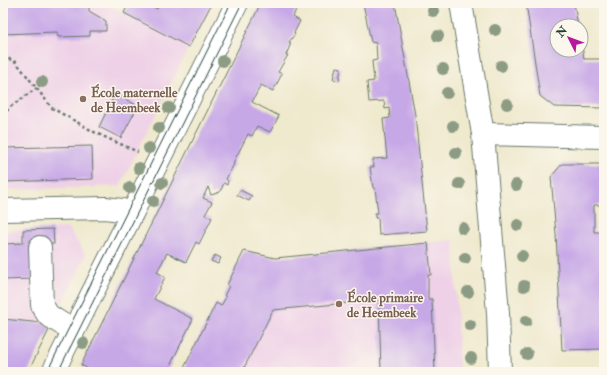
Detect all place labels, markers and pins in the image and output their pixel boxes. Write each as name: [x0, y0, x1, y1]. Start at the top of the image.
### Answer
place label: École maternelle de Heembeek: [91, 83, 178, 116]
marker: École maternelle de Heembeek: [78, 94, 88, 104]
place label: École primaire de Heembeek: [347, 288, 424, 321]
marker: École primaire de Heembeek: [334, 299, 344, 309]

